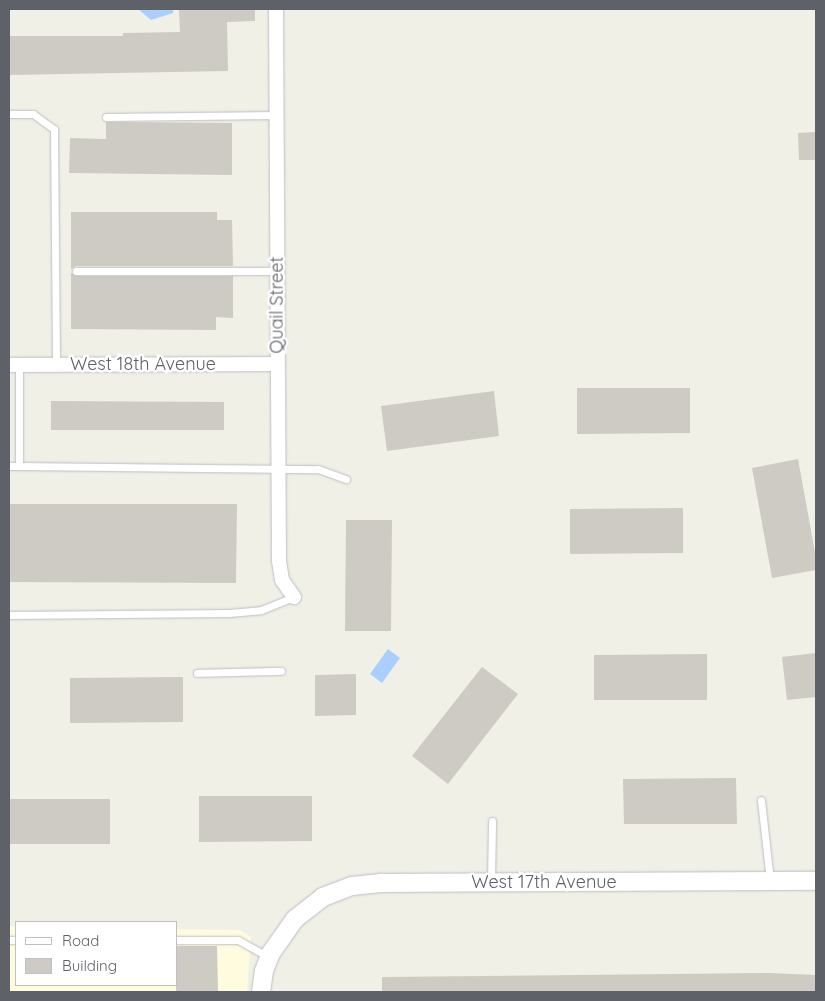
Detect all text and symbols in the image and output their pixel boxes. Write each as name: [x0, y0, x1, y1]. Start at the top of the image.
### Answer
street label: Quail Street: [266, 256, 288, 354]
street label: West 18th Avenue: [70, 353, 216, 375]
street label: West 17th Avenue: [471, 871, 617, 893]
legend: [15, 921, 178, 986]
text: Road: [62, 931, 99, 950]
text: Building: [62, 956, 117, 975]

